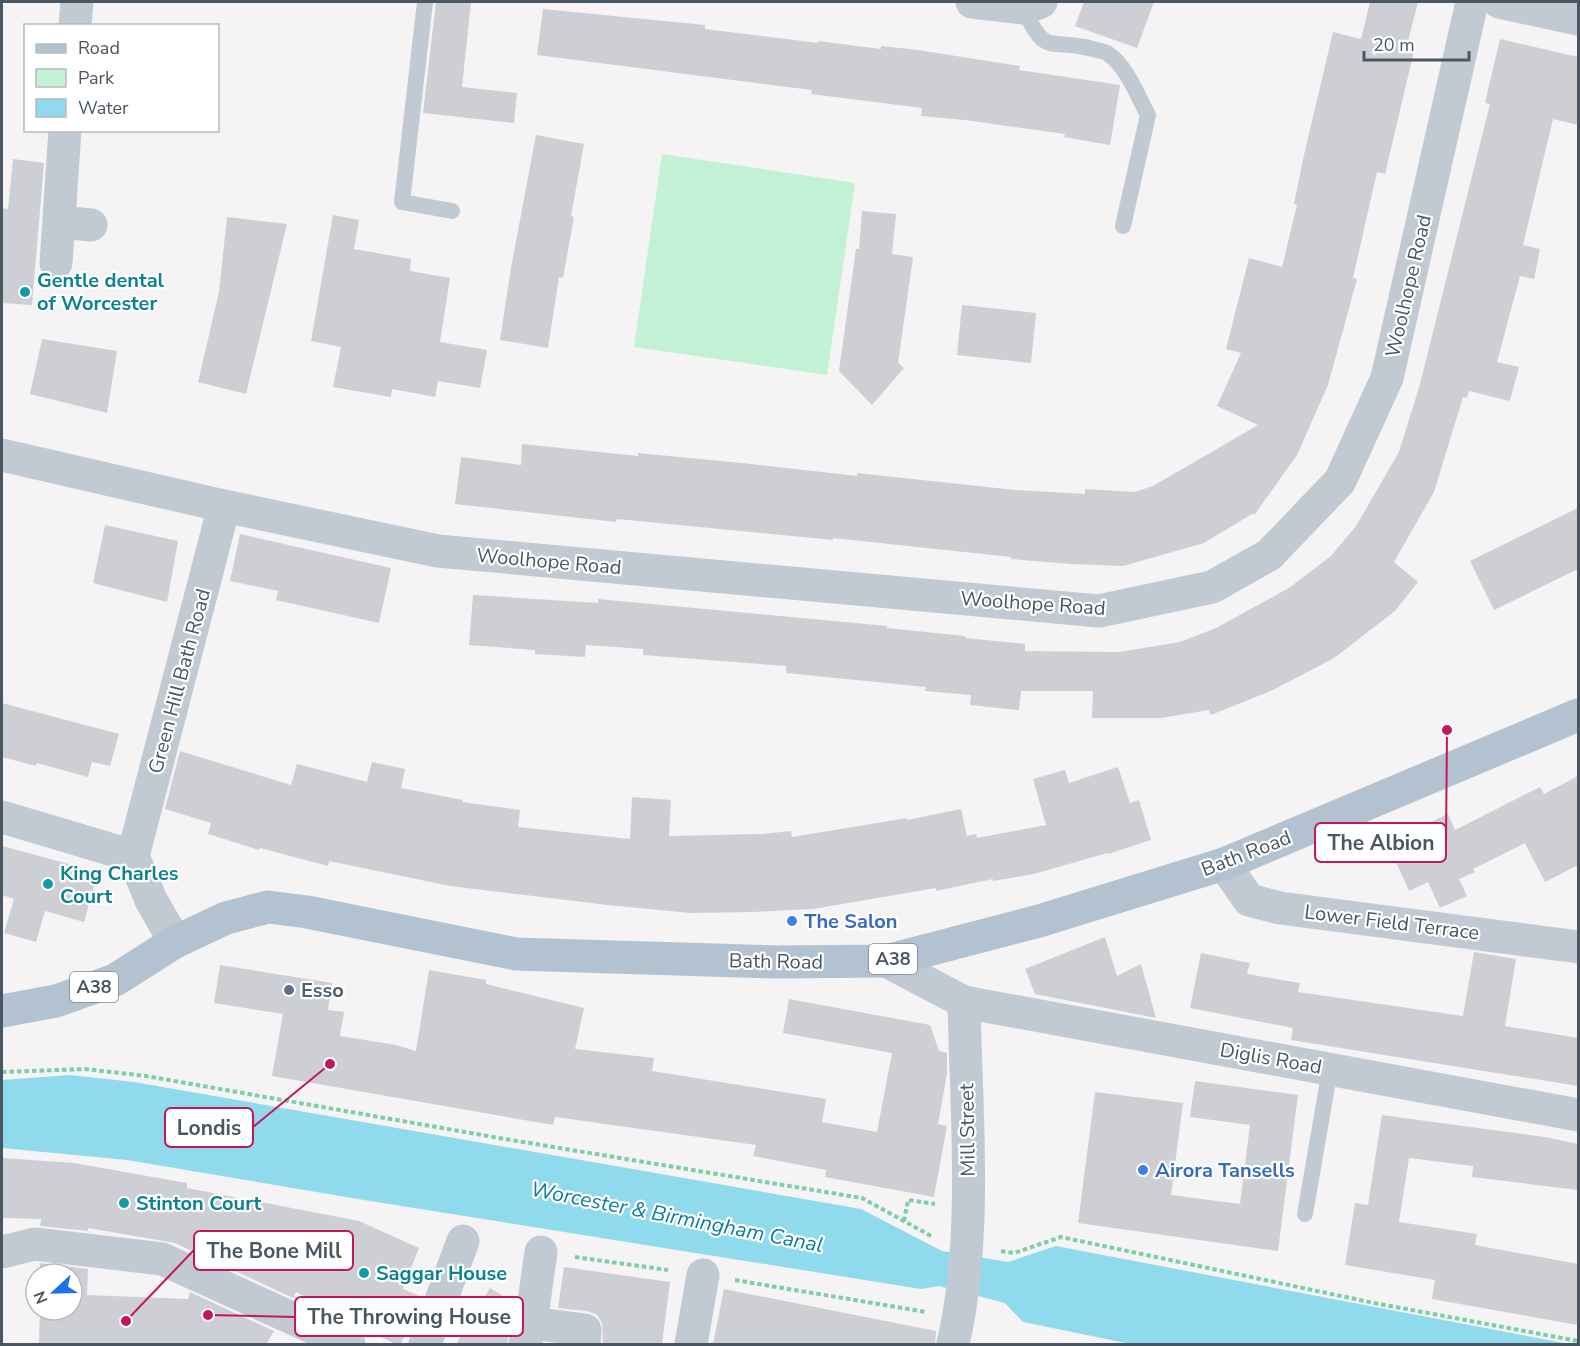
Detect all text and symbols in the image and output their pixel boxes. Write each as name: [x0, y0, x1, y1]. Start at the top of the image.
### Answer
legend: [24, 24, 219, 132]
scale bar: [1364, 24, 1469, 62]
text: 20 m: [1373, 33, 1415, 57]
text: Road: [78, 36, 120, 60]
text: Park: [78, 66, 115, 90]
text: Water: [78, 96, 129, 120]
street label: Woolhope Road: [1379, 212, 1438, 360]
place label: Gentle dental of Worcester: [37, 267, 165, 317]
marker: Gentle dental of Worcester: [18, 285, 32, 299]
street label: Woolhope Road: [475, 542, 623, 581]
street label: Woolhope Road: [959, 585, 1106, 622]
street label: Green Hill Bath Road: [142, 586, 217, 777]
callout: The Albion: [1315, 823, 1446, 862]
street label: Bath Road: [1197, 824, 1295, 883]
text: The Albion: [1327, 829, 1435, 857]
place label: King Charles Court: [60, 860, 179, 910]
marker: King Charles Court: [41, 877, 55, 891]
street label: Lower Field Terrace: [1303, 898, 1481, 947]
place label: The Salon: [804, 908, 897, 935]
marker: The Salon: [785, 914, 799, 928]
road number: A38: [869, 944, 917, 974]
street label: Bath Road: [729, 947, 823, 976]
road number: A38: [70, 972, 118, 1002]
place label: Esso: [301, 977, 344, 1004]
marker: Esso: [282, 983, 296, 997]
street label: Diglis Road: [1218, 1036, 1324, 1081]
street label: Mill Street: [953, 1082, 982, 1177]
callout: Londis: [165, 1108, 253, 1147]
text: Londis: [177, 1114, 241, 1142]
place label: Airora Tansells: [1155, 1157, 1295, 1184]
marker: Airora Tansells: [1136, 1163, 1150, 1177]
water label: Worcester & Birmingham Canal: [528, 1175, 826, 1259]
place label: Stinton Court: [136, 1190, 262, 1217]
marker: Stinton Court: [117, 1196, 131, 1210]
callout: The Bone Mill: [194, 1231, 353, 1270]
text: The Bone Mill: [206, 1237, 342, 1265]
place label: Saggar House: [376, 1260, 507, 1287]
north arrow: [24, 1262, 84, 1322]
marker: Saggar House: [357, 1266, 371, 1280]
text: N: [29, 1288, 53, 1307]
callout: The Throwing House: [295, 1297, 523, 1336]
text: The Throwing House: [307, 1303, 511, 1331]

